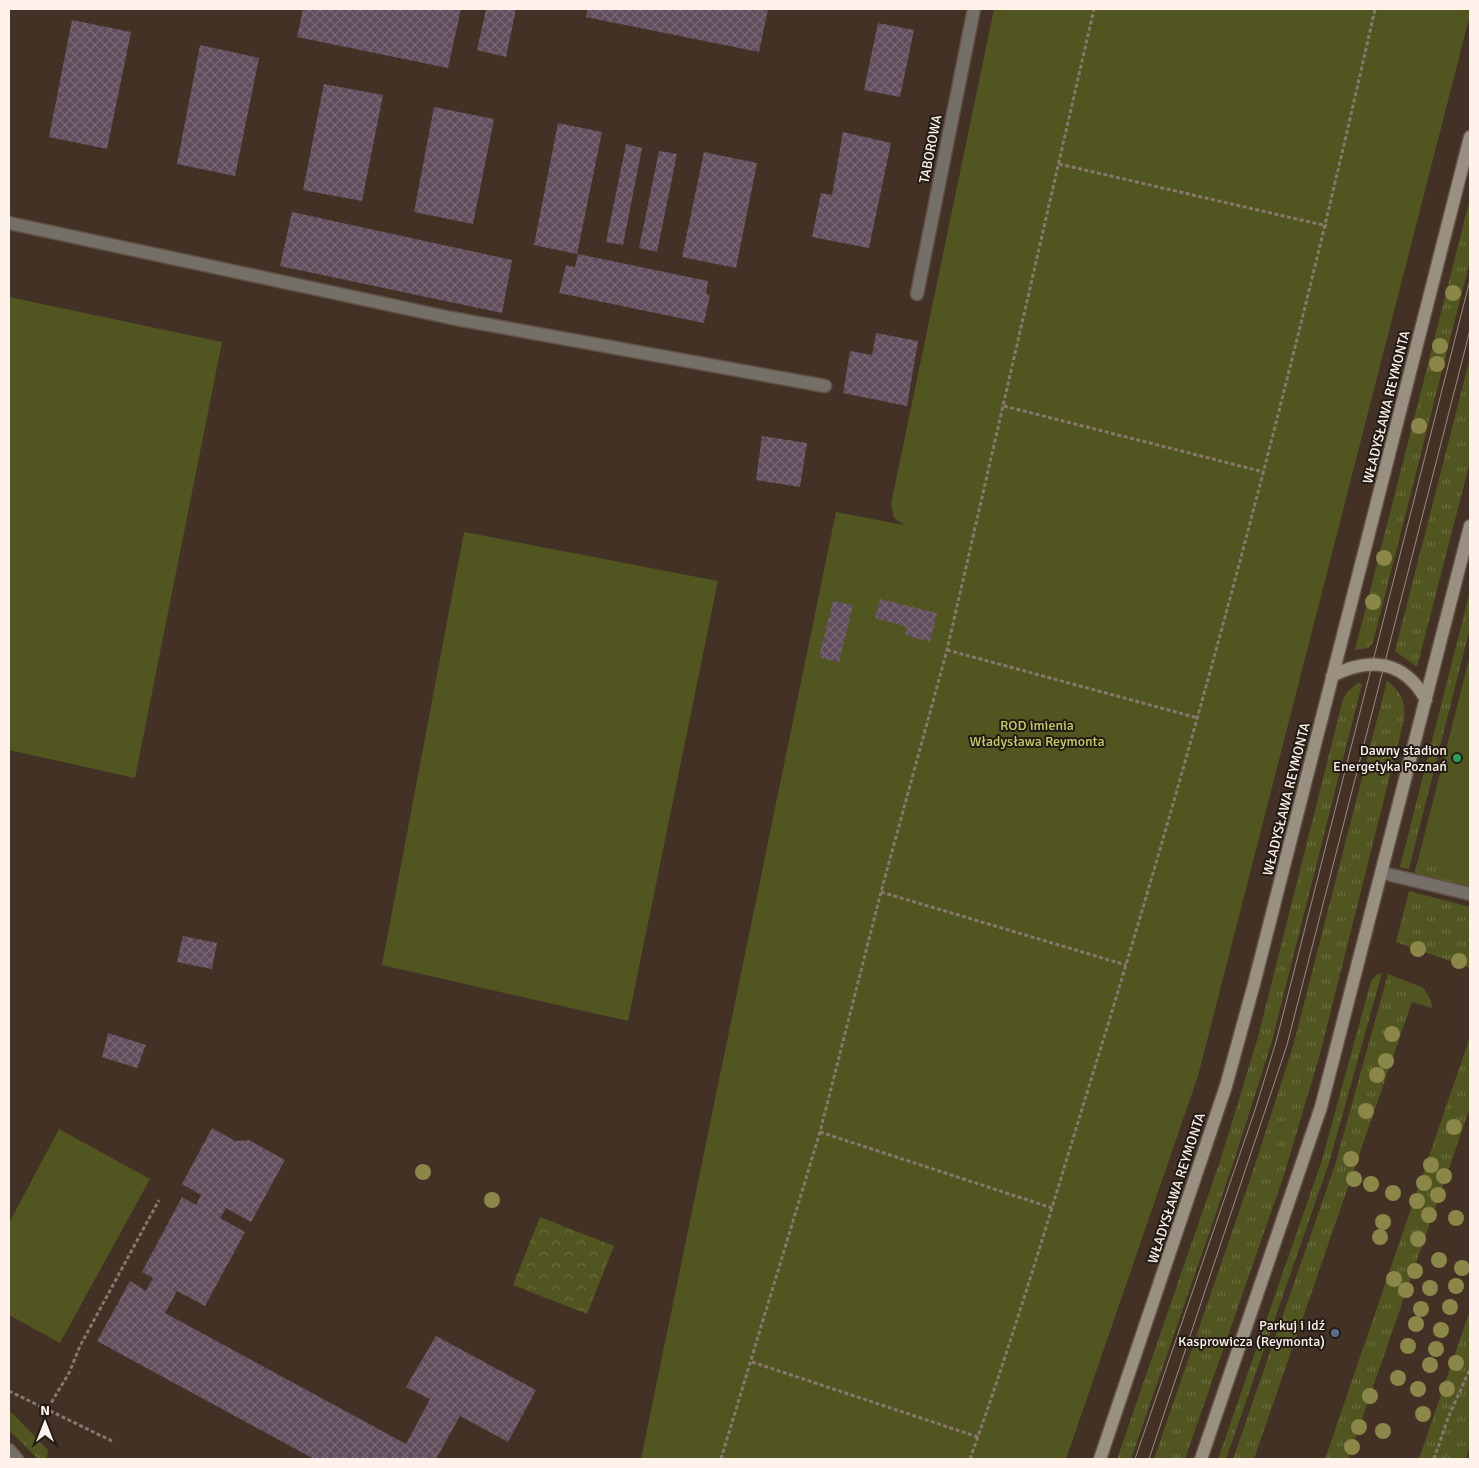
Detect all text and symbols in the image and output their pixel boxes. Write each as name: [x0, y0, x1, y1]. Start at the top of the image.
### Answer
street label: TABOROWA: [916, 113, 946, 185]
street label: WŁADYSŁAWA REYMONTA: [1359, 328, 1414, 486]
park label: ROD imienia Władysława Reymonta: [969, 717, 1105, 750]
street label: WŁADYSŁAWA REYMONTA: [1259, 720, 1314, 878]
place label: Dawny stadion Energetyka Poznań: [1333, 742, 1447, 775]
marker: Dawny stadion Energetyka Poznań: [1451, 752, 1463, 764]
street label: WŁADYSŁAWA REYMONTA: [1144, 1110, 1209, 1266]
place label: Parkuj i Idź Kasprowicza (Reymonta): [1178, 1317, 1325, 1350]
marker: Parkuj i Idź Kasprowicza (Reymonta): [1329, 1327, 1341, 1339]
north arrow: [20, 1398, 70, 1448]
text: N: [40, 1402, 50, 1419]

